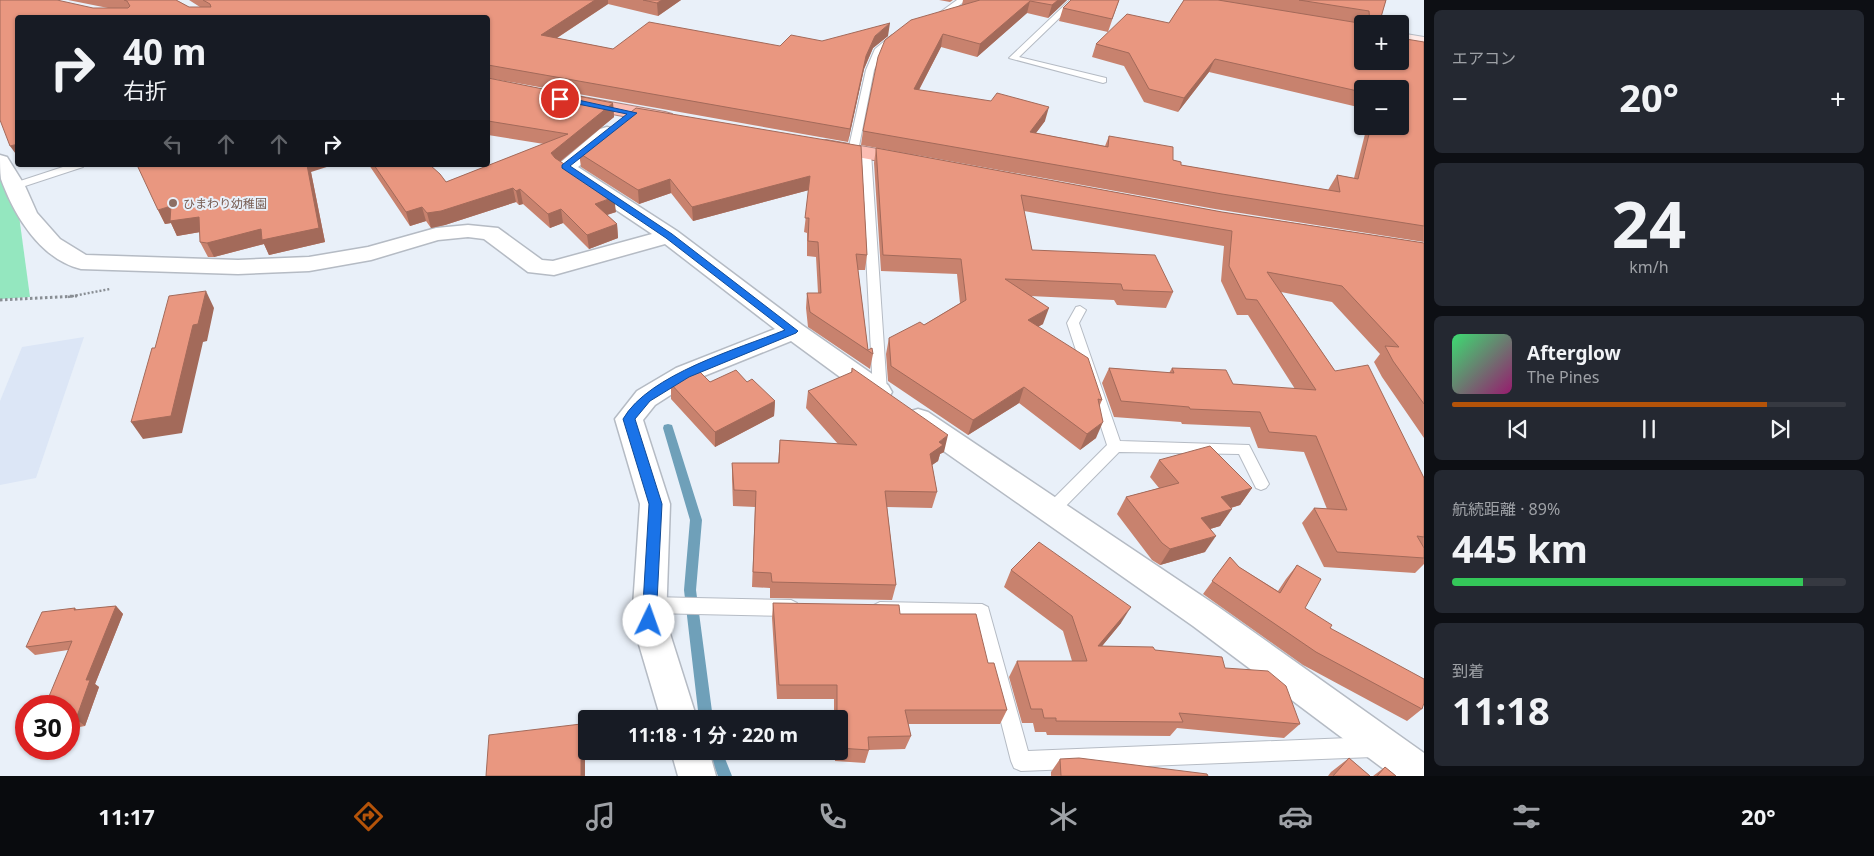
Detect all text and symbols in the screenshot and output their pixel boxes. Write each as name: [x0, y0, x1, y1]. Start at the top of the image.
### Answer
map controls: [1354, 15, 1409, 135]
button: +: [1354, 15, 1409, 70]
text: 40 m: [123, 28, 206, 75]
icon: right: [40, 35, 105, 100]
text: エアコン: [1452, 47, 1516, 69]
text: 20°: [1619, 71, 1679, 123]
text: 右折: [123, 75, 167, 105]
pin: [539, 78, 581, 120]
text: −: [1452, 79, 1468, 117]
text: +: [1830, 79, 1846, 117]
button: −: [1354, 80, 1409, 135]
icon: arrive: [546, 85, 574, 113]
icon: left: [159, 130, 187, 158]
icon: ahead: [212, 130, 240, 158]
icon: ahead: [265, 130, 293, 158]
icon: right: [318, 130, 346, 158]
text: 24: [1612, 179, 1686, 267]
place label: ひまわり幼稚園: [183, 195, 267, 212]
marker: ひまわり幼稚園: [167, 197, 179, 209]
text: km/h: [1629, 256, 1669, 278]
text: Afterglow: [1527, 340, 1621, 366]
text: The Pines: [1527, 366, 1599, 388]
icon: previous: [1504, 415, 1532, 443]
icon: pause: [1635, 415, 1663, 443]
icon: next: [1766, 415, 1794, 443]
text: 航続距離 · 89%: [1452, 498, 1560, 520]
text: 445 km: [1452, 522, 1588, 574]
position arrow: [622, 594, 674, 646]
text: 到着: [1452, 660, 1484, 682]
text: 11:18: [1452, 684, 1550, 736]
speed limit sign: 30: [15, 695, 80, 760]
text: 11:18 · 1 分 · 220 m: [628, 722, 798, 748]
icon: directions: [351, 799, 386, 834]
icon: music: [583, 799, 618, 834]
icon: phone: [815, 799, 850, 834]
icon: climate: [1046, 799, 1081, 834]
icon: car: [1278, 799, 1313, 834]
icon: filters: [1509, 799, 1544, 834]
text: 11:17: [98, 801, 155, 831]
text: 20°: [1741, 801, 1776, 831]

